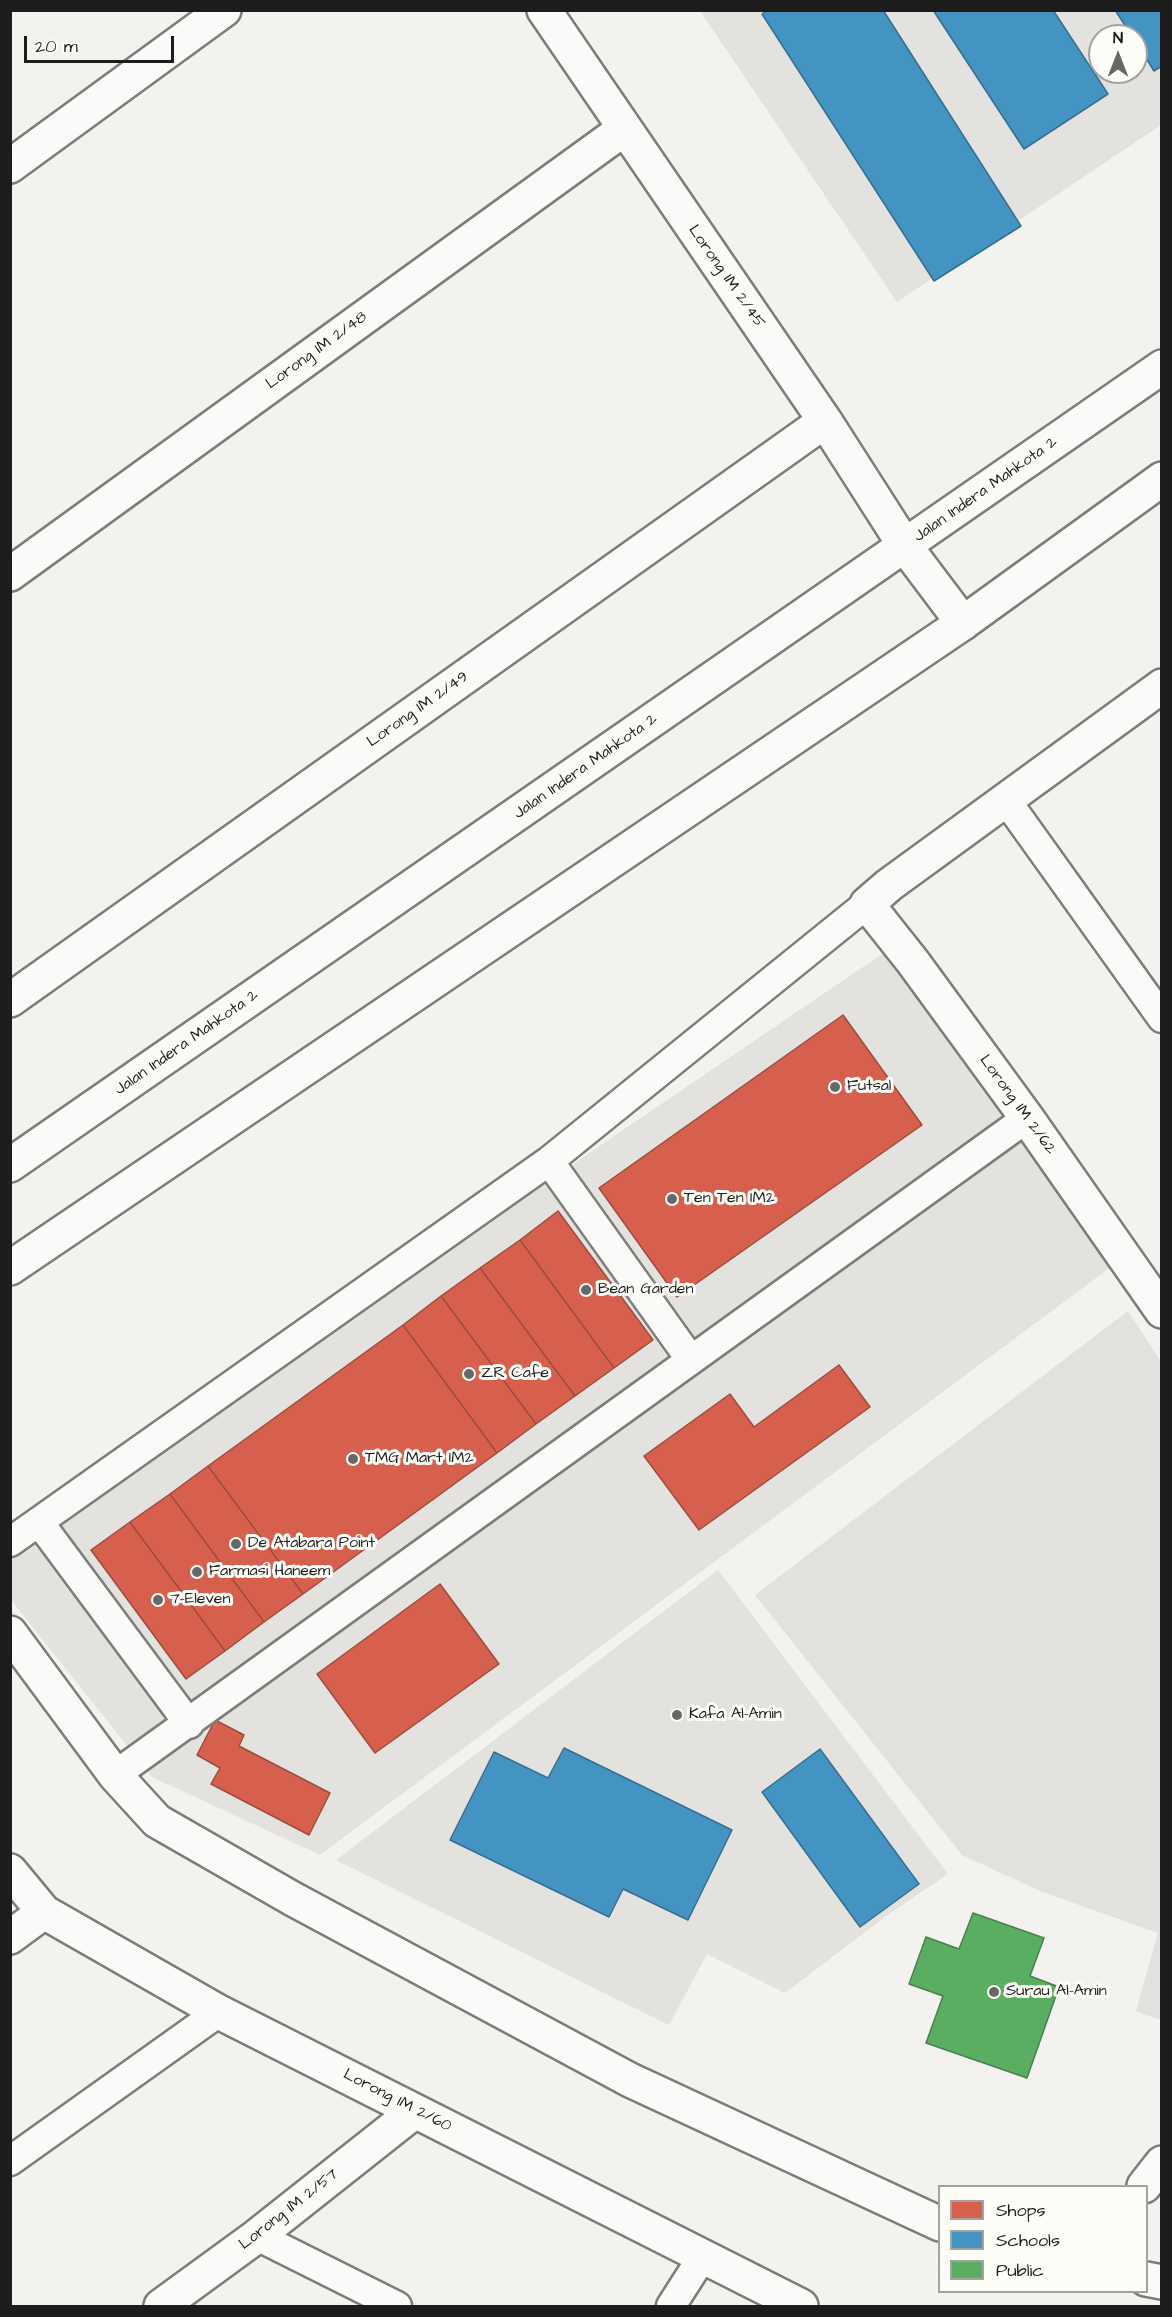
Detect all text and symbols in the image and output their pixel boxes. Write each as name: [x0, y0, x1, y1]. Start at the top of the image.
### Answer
scale bar: [27, 24, 177, 62]
north arrow: [1088, 24, 1148, 84]
text: N: [1113, 27, 1123, 49]
text: 20 m: [35, 34, 78, 59]
street label: Lorong IM 2/45: [683, 222, 769, 332]
street label: Lorong IM 2/48: [263, 308, 371, 394]
street label: Jalan Indera Mahkota 2: [911, 433, 1061, 547]
street label: Lorong IM 2/49: [364, 668, 472, 752]
street label: Jalan Indera Mahkota 2: [511, 710, 661, 824]
street label: Jalan Indera Mahkota 2: [112, 986, 262, 1100]
street label: Lorong IM 2/62: [974, 1052, 1060, 1158]
place label: Futsal: [847, 1077, 891, 1097]
marker: Futsal: [828, 1080, 842, 1094]
place label: Ten Ten IM2: [684, 1189, 775, 1209]
marker: Ten Ten IM2: [665, 1192, 679, 1206]
place label: Bean Garden: [598, 1280, 693, 1300]
marker: Bean Garden: [579, 1283, 593, 1297]
place label: ZR Cafe: [481, 1364, 549, 1384]
marker: ZR Cafe: [462, 1367, 476, 1381]
place label: TMG Mart IM2: [365, 1449, 474, 1469]
marker: TMG Mart IM2: [346, 1452, 360, 1466]
place label: De Atabara Point: [248, 1534, 375, 1554]
marker: De Atabara Point: [229, 1537, 243, 1551]
place label: Farmasi Haneem: [209, 1562, 330, 1582]
marker: Farmasi Haneem: [190, 1565, 204, 1579]
place label: 7-Eleven: [170, 1590, 230, 1610]
marker: 7-Eleven: [151, 1593, 165, 1607]
place label: Kafa Al-Amin: [689, 1705, 782, 1725]
marker: Kafa Al-Amin: [670, 1708, 684, 1722]
place label: Surau Al-Amin: [1006, 1982, 1107, 2002]
marker: Surau Al-Amin: [987, 1985, 1001, 1999]
street label: Lorong IM 2/60: [340, 2065, 454, 2137]
street label: Lorong IM 2/57: [236, 2165, 342, 2255]
legend: [938, 2185, 1148, 2293]
text: Shops: [996, 2198, 1046, 2223]
text: Schools: [996, 2228, 1060, 2253]
text: Public: [996, 2258, 1044, 2283]

